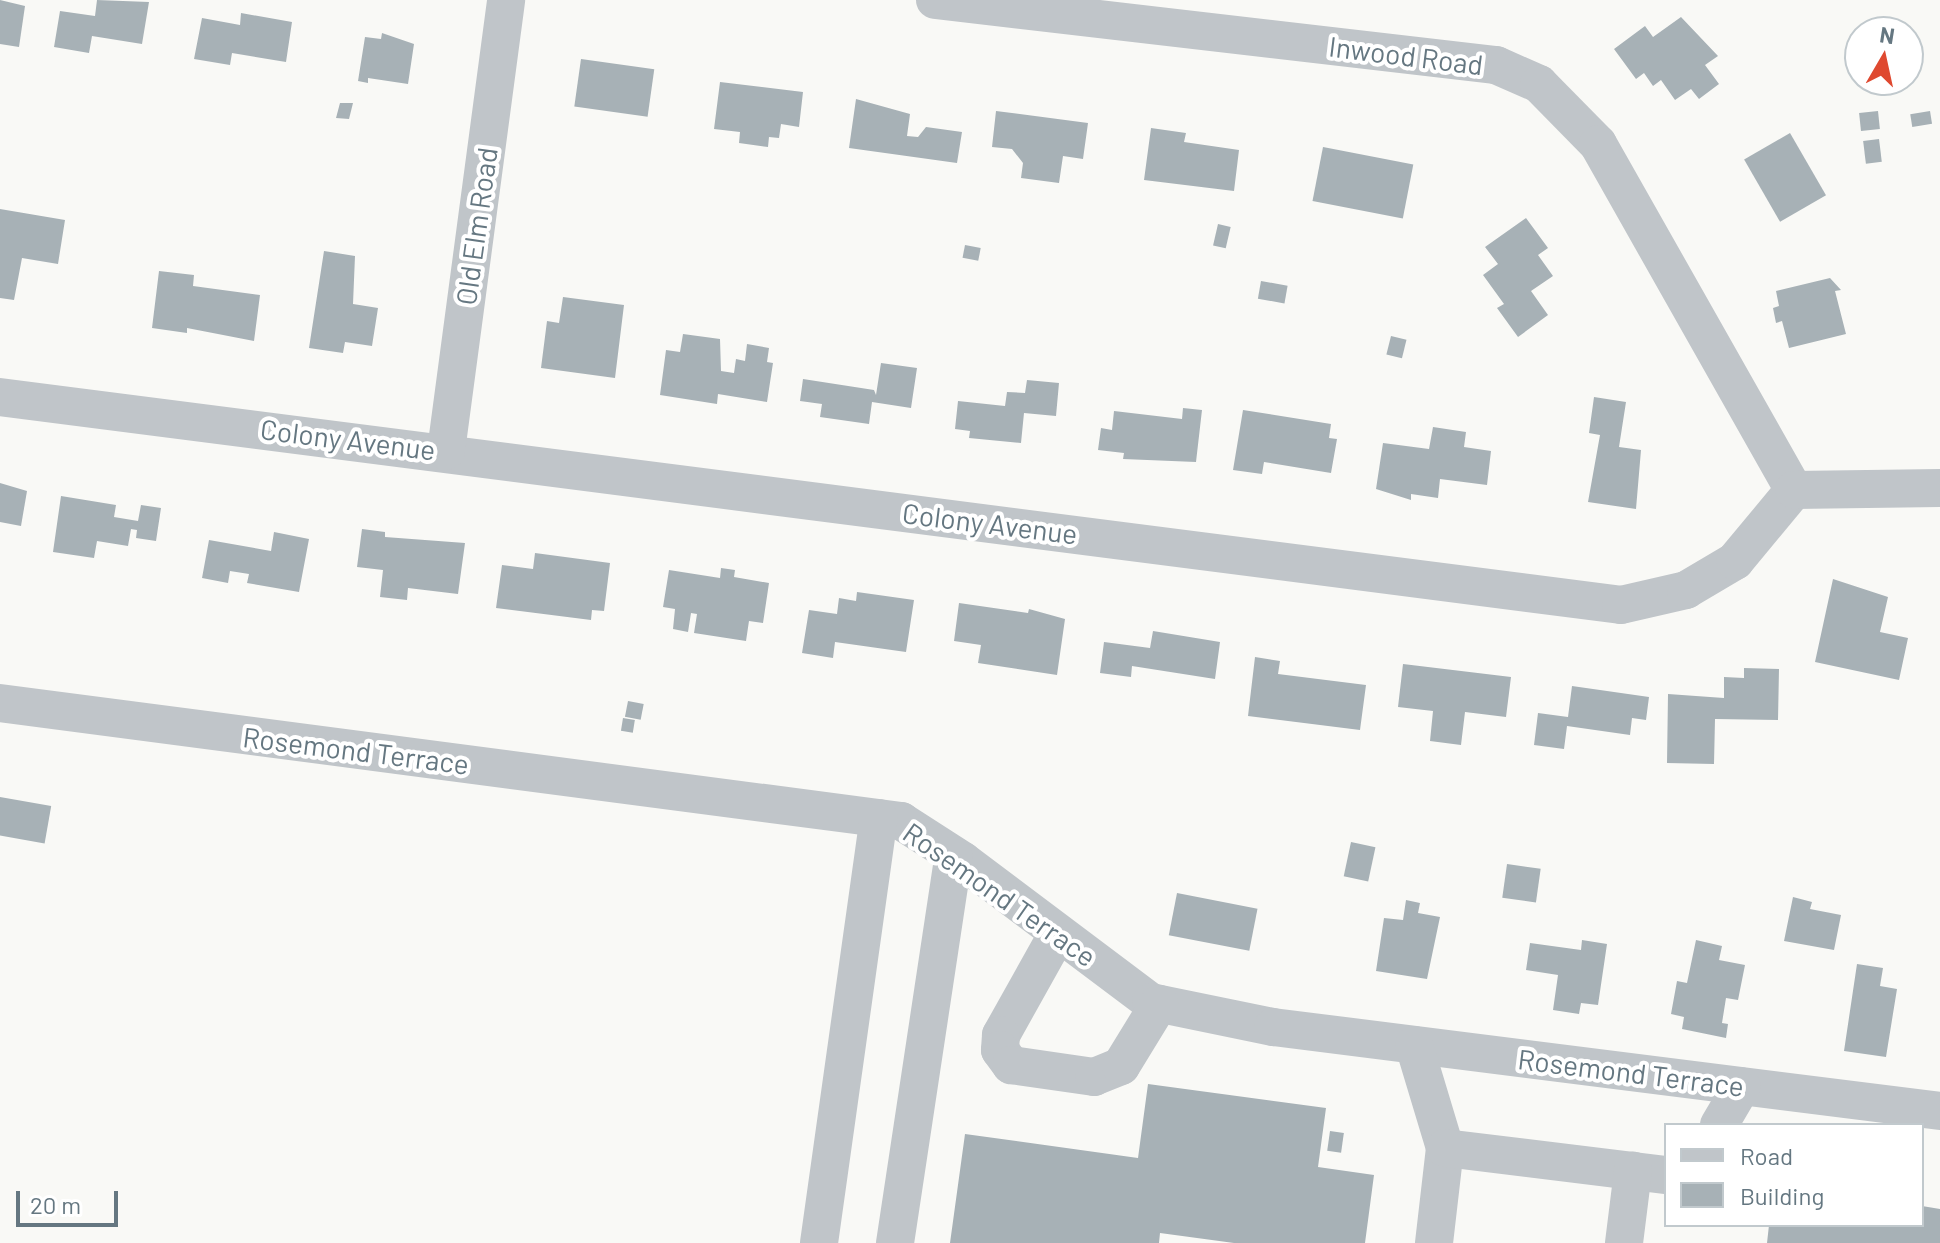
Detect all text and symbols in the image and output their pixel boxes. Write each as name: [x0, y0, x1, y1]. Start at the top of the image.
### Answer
north arrow: [1844, 16, 1924, 96]
text: N: [1878, 20, 1897, 48]
street label: Inwood Road: [1327, 29, 1485, 81]
street label: Old Elm Road: [448, 145, 504, 307]
street label: Colony Avenue: [258, 412, 438, 466]
street label: Colony Avenue: [900, 496, 1080, 550]
street label: Rosemond Terrace: [241, 719, 471, 781]
street label: Rosemond Terrace: [897, 815, 1103, 973]
street label: Rosemond Terrace: [1516, 1041, 1746, 1103]
legend: [1664, 1123, 1924, 1227]
text: Road: [1740, 1141, 1793, 1170]
scale bar: [20, 1175, 122, 1225]
text: Building: [1740, 1181, 1824, 1210]
text: 20 m: [30, 1190, 81, 1219]

